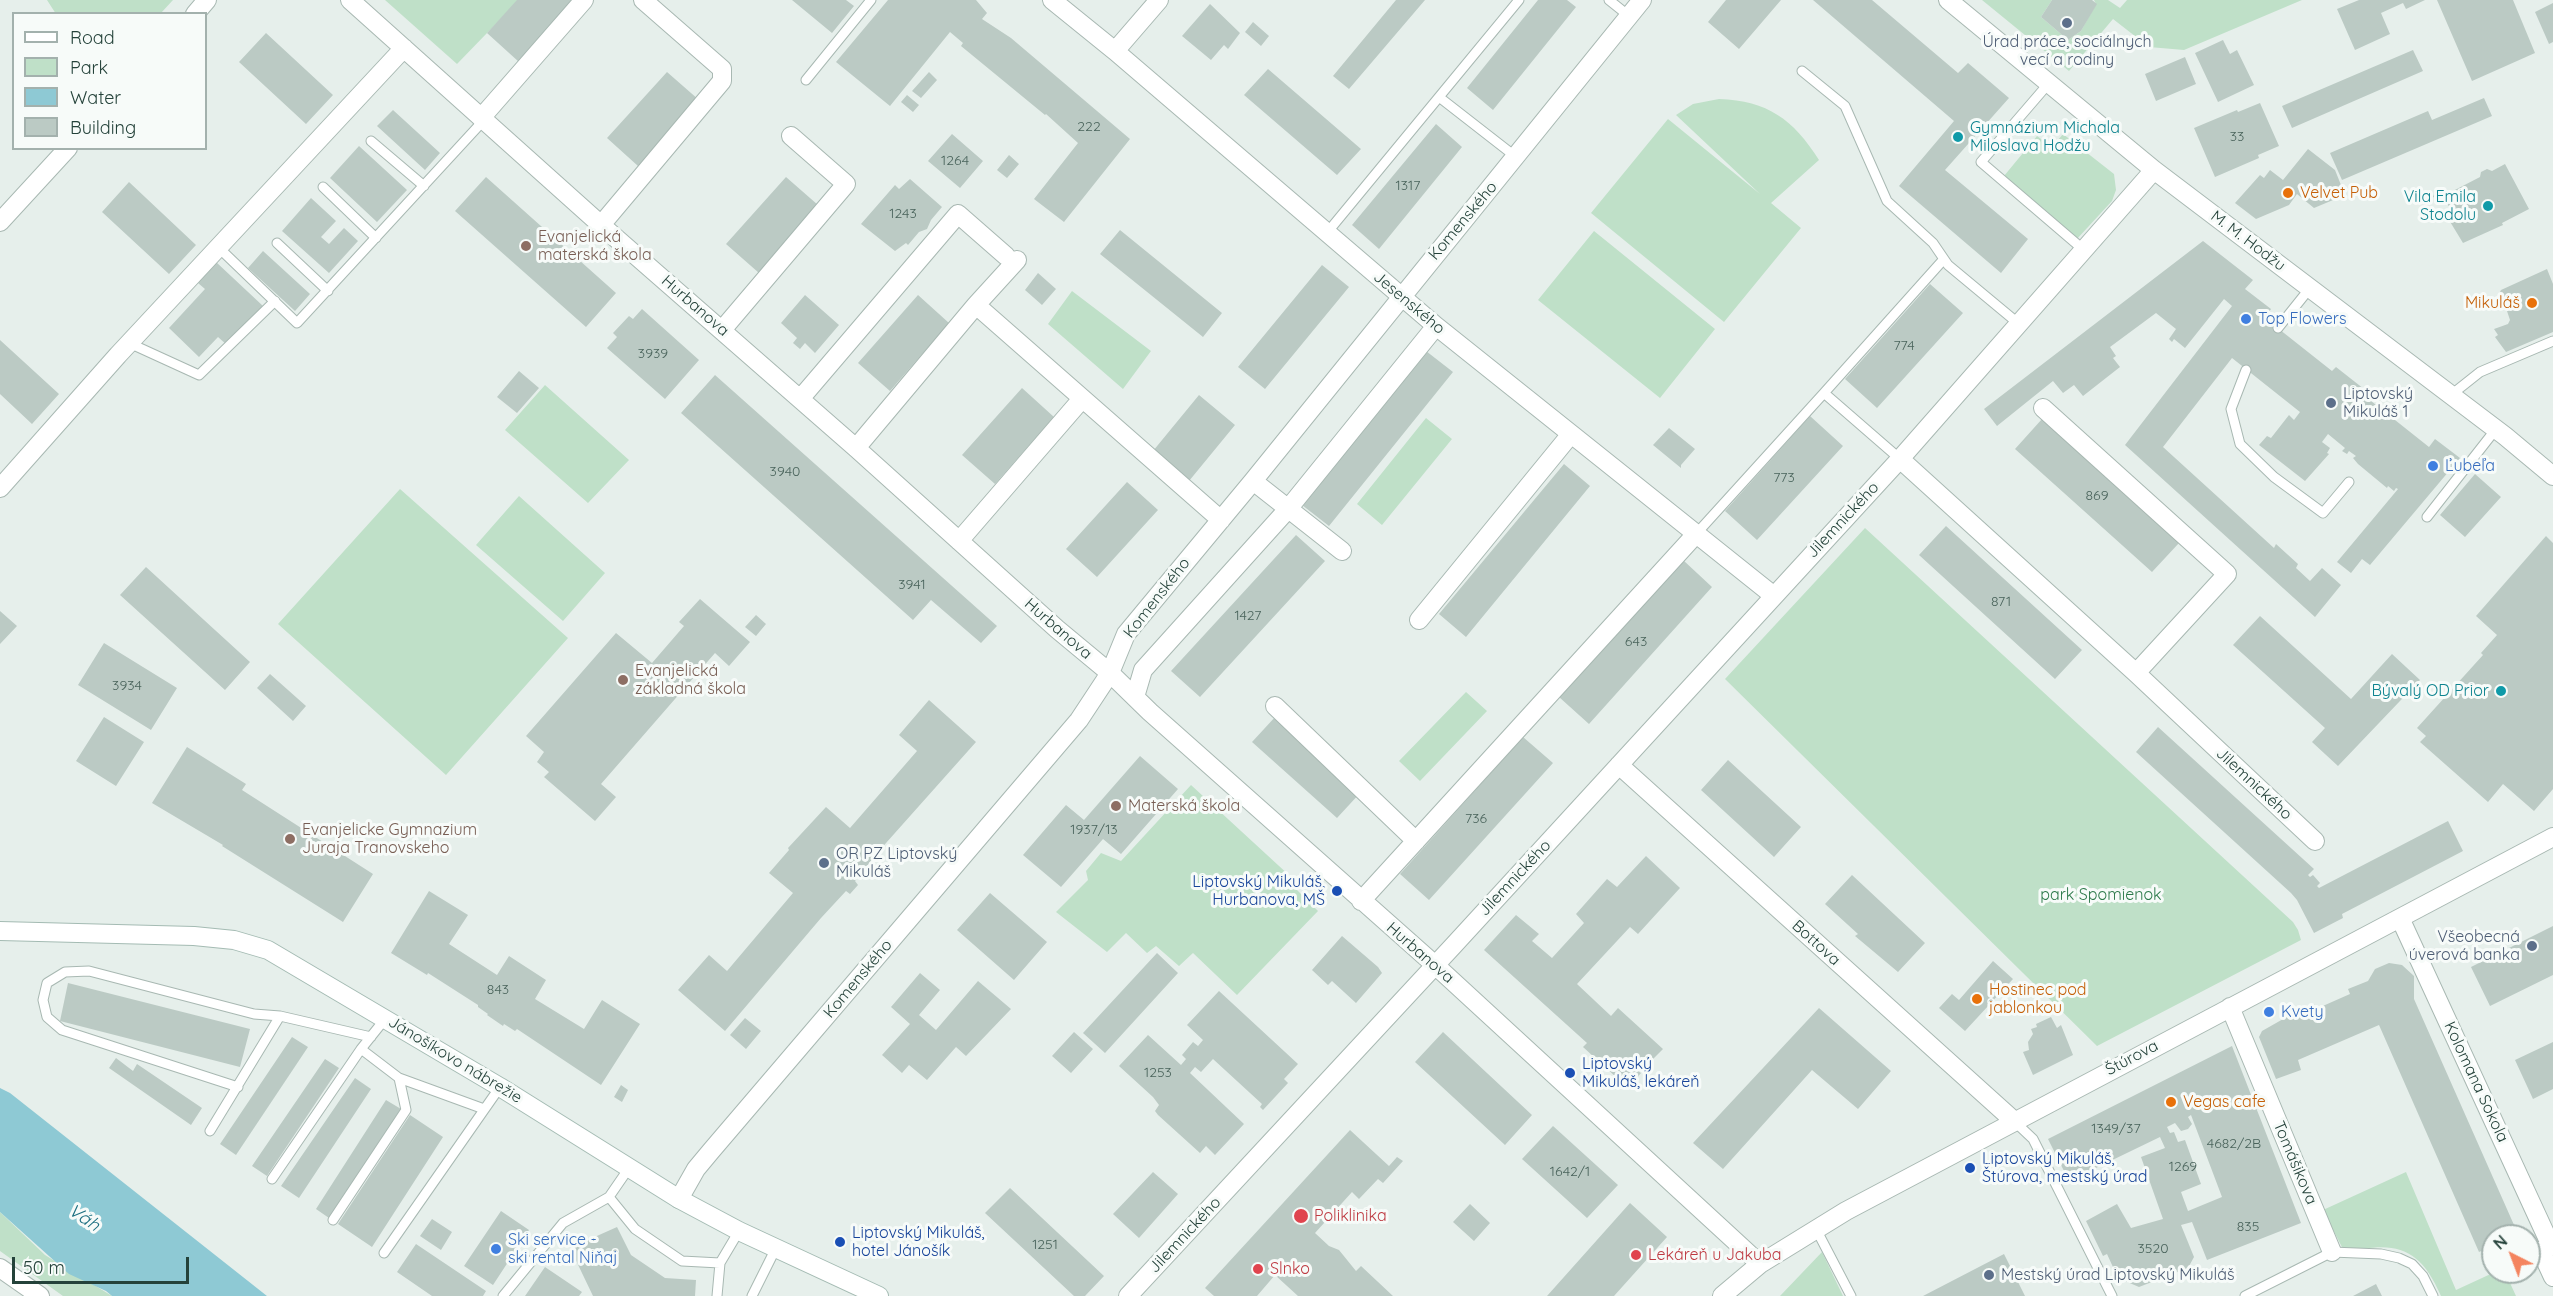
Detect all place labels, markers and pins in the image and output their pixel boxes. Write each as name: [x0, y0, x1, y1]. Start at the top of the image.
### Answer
marker: Úrad práce, sociálnych vecí a rodiny: [2060, 16, 2074, 30]
place label: Úrad práce, sociálnych vecí a rodiny: [1982, 32, 2152, 70]
place label: Gymnázium Michala Miloslava Hodžu: [1970, 118, 2120, 156]
marker: Gymnázium Michala Miloslava Hodžu: [1951, 130, 1965, 144]
place label: Velvet Pub: [2300, 183, 2378, 203]
marker: Velvet Pub: [2281, 186, 2295, 200]
place label: Vila Emila Stodolu: [2404, 187, 2476, 225]
marker: Vila Emila Stodolu: [2481, 199, 2495, 213]
place label: Evanjelická materská škola: [538, 227, 652, 265]
marker: Evanjelická materská škola: [519, 239, 533, 253]
place label: Mikuláš: [2465, 293, 2520, 313]
marker: Mikuláš: [2525, 296, 2539, 310]
place label: Top Flowers: [2258, 309, 2346, 329]
marker: Top Flowers: [2239, 312, 2253, 326]
place label: Liptovský Mikuláš 1: [2343, 384, 2413, 422]
marker: Liptovský Mikuláš 1: [2324, 396, 2338, 410]
place label: Ľubeľa: [2445, 456, 2495, 476]
marker: Ľubeľa: [2426, 459, 2440, 473]
place label: Evanjelická základná škola: [635, 661, 746, 699]
marker: Evanjelická základná škola: [616, 673, 630, 687]
place label: Bývalý OD Prior: [2371, 681, 2489, 701]
marker: Bývalý OD Prior: [2494, 684, 2508, 698]
place label: Materská škola: [1128, 796, 1240, 816]
marker: Materská škola: [1109, 799, 1123, 813]
place label: Evanjelicke Gymnazium Juraja Tranovskeho: [302, 820, 477, 858]
marker: Evanjelicke Gymnazium Juraja Tranovskeho: [283, 832, 297, 846]
place label: OR PZ Liptovský Mikuláš: [836, 844, 957, 882]
marker: OR PZ Liptovský Mikuláš: [817, 856, 831, 870]
place label: Liptovský Mikuláš, Hurbanova, MŠ: [1192, 872, 1325, 910]
marker: Liptovský Mikuláš, Hurbanova, MŠ: [1330, 884, 1344, 898]
place label: Všeobecná úverová banka: [2409, 927, 2520, 965]
marker: Všeobecná úverová banka: [2525, 939, 2539, 953]
place label: Hostinec pod jablonkou: [1989, 980, 2087, 1018]
marker: Hostinec pod jablonkou: [1970, 992, 1984, 1006]
place label: Kvety: [2281, 1002, 2324, 1022]
marker: Kvety: [2262, 1005, 2276, 1019]
place label: Liptovský Mikuláš, lekáreň: [1582, 1054, 1699, 1092]
marker: Liptovský Mikuláš, lekáreň: [1563, 1066, 1577, 1080]
place label: Vegas cafe: [2183, 1092, 2266, 1112]
marker: Vegas cafe: [2164, 1095, 2178, 1109]
place label: Liptovský Mikuláš, Štúrova, mestský úrad: [1982, 1149, 2147, 1187]
marker: Liptovský Mikuláš, Štúrova, mestský úrad: [1963, 1161, 1977, 1175]
place label: Poliklinika: [1314, 1206, 1387, 1226]
marker: Poliklinika: [1292, 1207, 1310, 1225]
place label: Liptovský Mikuláš, hotel Jánošík: [852, 1223, 985, 1261]
place label: Ski service - ski rental Niňaj: [508, 1230, 617, 1268]
marker: Liptovský Mikuláš, hotel Jánošík: [833, 1235, 847, 1249]
marker: Ski service - ski rental Niňaj: [489, 1242, 503, 1256]
place label: Lekáreň u Jakuba: [1648, 1245, 1782, 1265]
marker: Lekáreň u Jakuba: [1629, 1248, 1643, 1262]
place label: Slnko: [1270, 1259, 1310, 1279]
marker: Slnko: [1251, 1262, 1265, 1276]
place label: Mestský úrad Liptovský Mikuláš: [2001, 1265, 2234, 1285]
marker: Mestský úrad Liptovský Mikuláš: [1982, 1268, 1996, 1282]

